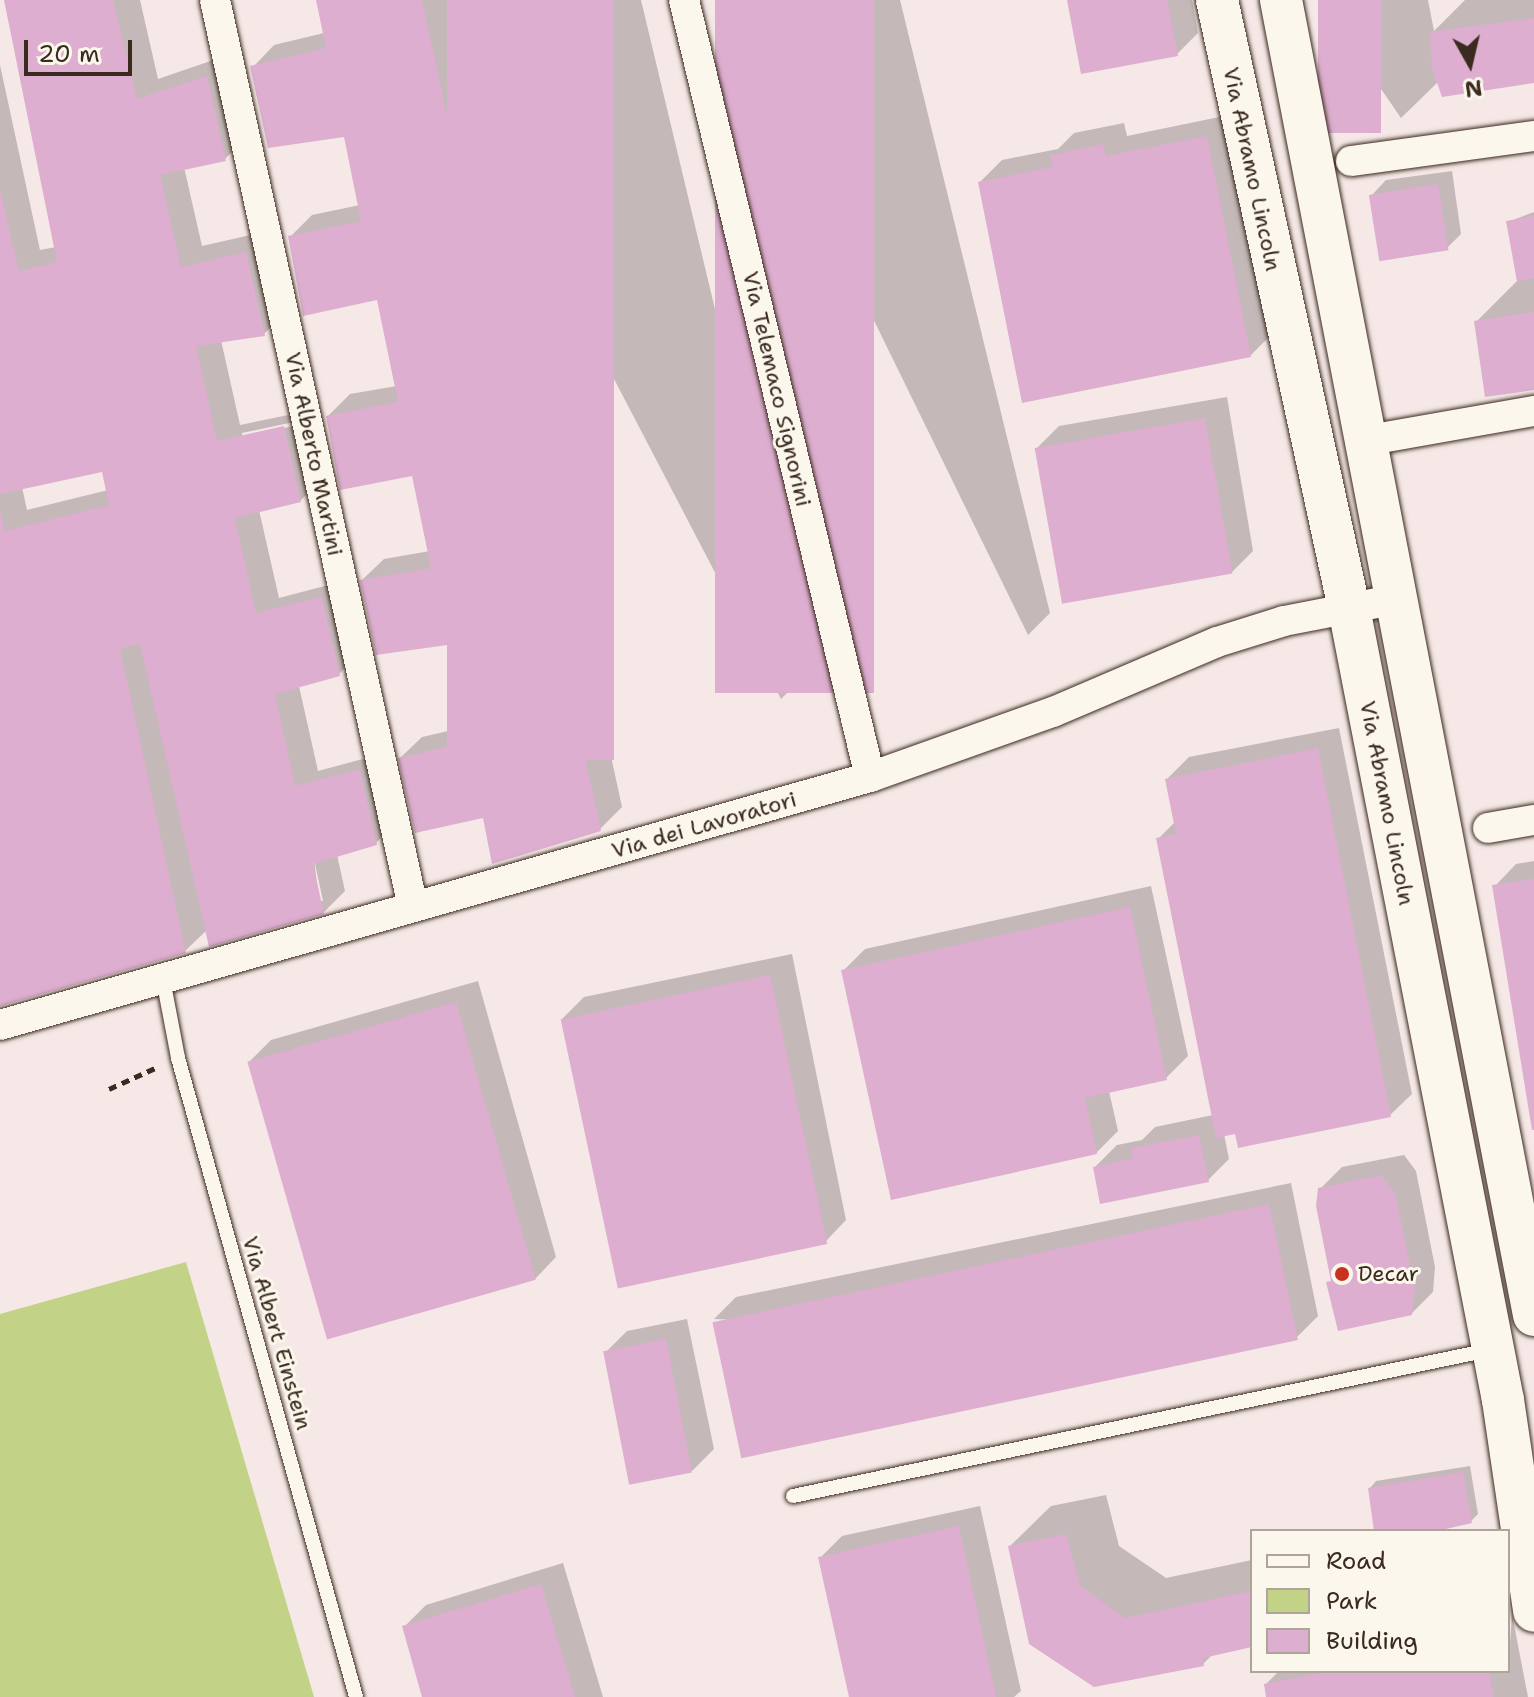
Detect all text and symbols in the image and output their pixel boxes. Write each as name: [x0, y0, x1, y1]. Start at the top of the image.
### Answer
scale bar: [28, 24, 136, 74]
north arrow: [1430, 24, 1510, 104]
text: 20 m: [38, 38, 100, 70]
street label: Via Abramo Lincoln: [1218, 65, 1286, 273]
text: N: [1463, 73, 1484, 104]
street label: Via Telemaco Signorini: [737, 269, 817, 509]
street label: Via Alberto Martini: [280, 350, 348, 558]
street label: Via Abramo Lincoln: [1354, 699, 1420, 907]
street label: Via dei Lavoratori: [609, 786, 799, 864]
street label: Via Albert Einstein: [237, 1233, 317, 1433]
place label: Decar: [1358, 1261, 1419, 1287]
marker: Decar: [1333, 1265, 1351, 1283]
legend: [1250, 1529, 1510, 1673]
text: Road: [1326, 1545, 1386, 1577]
text: Park: [1326, 1585, 1378, 1617]
text: Building: [1326, 1625, 1418, 1657]

